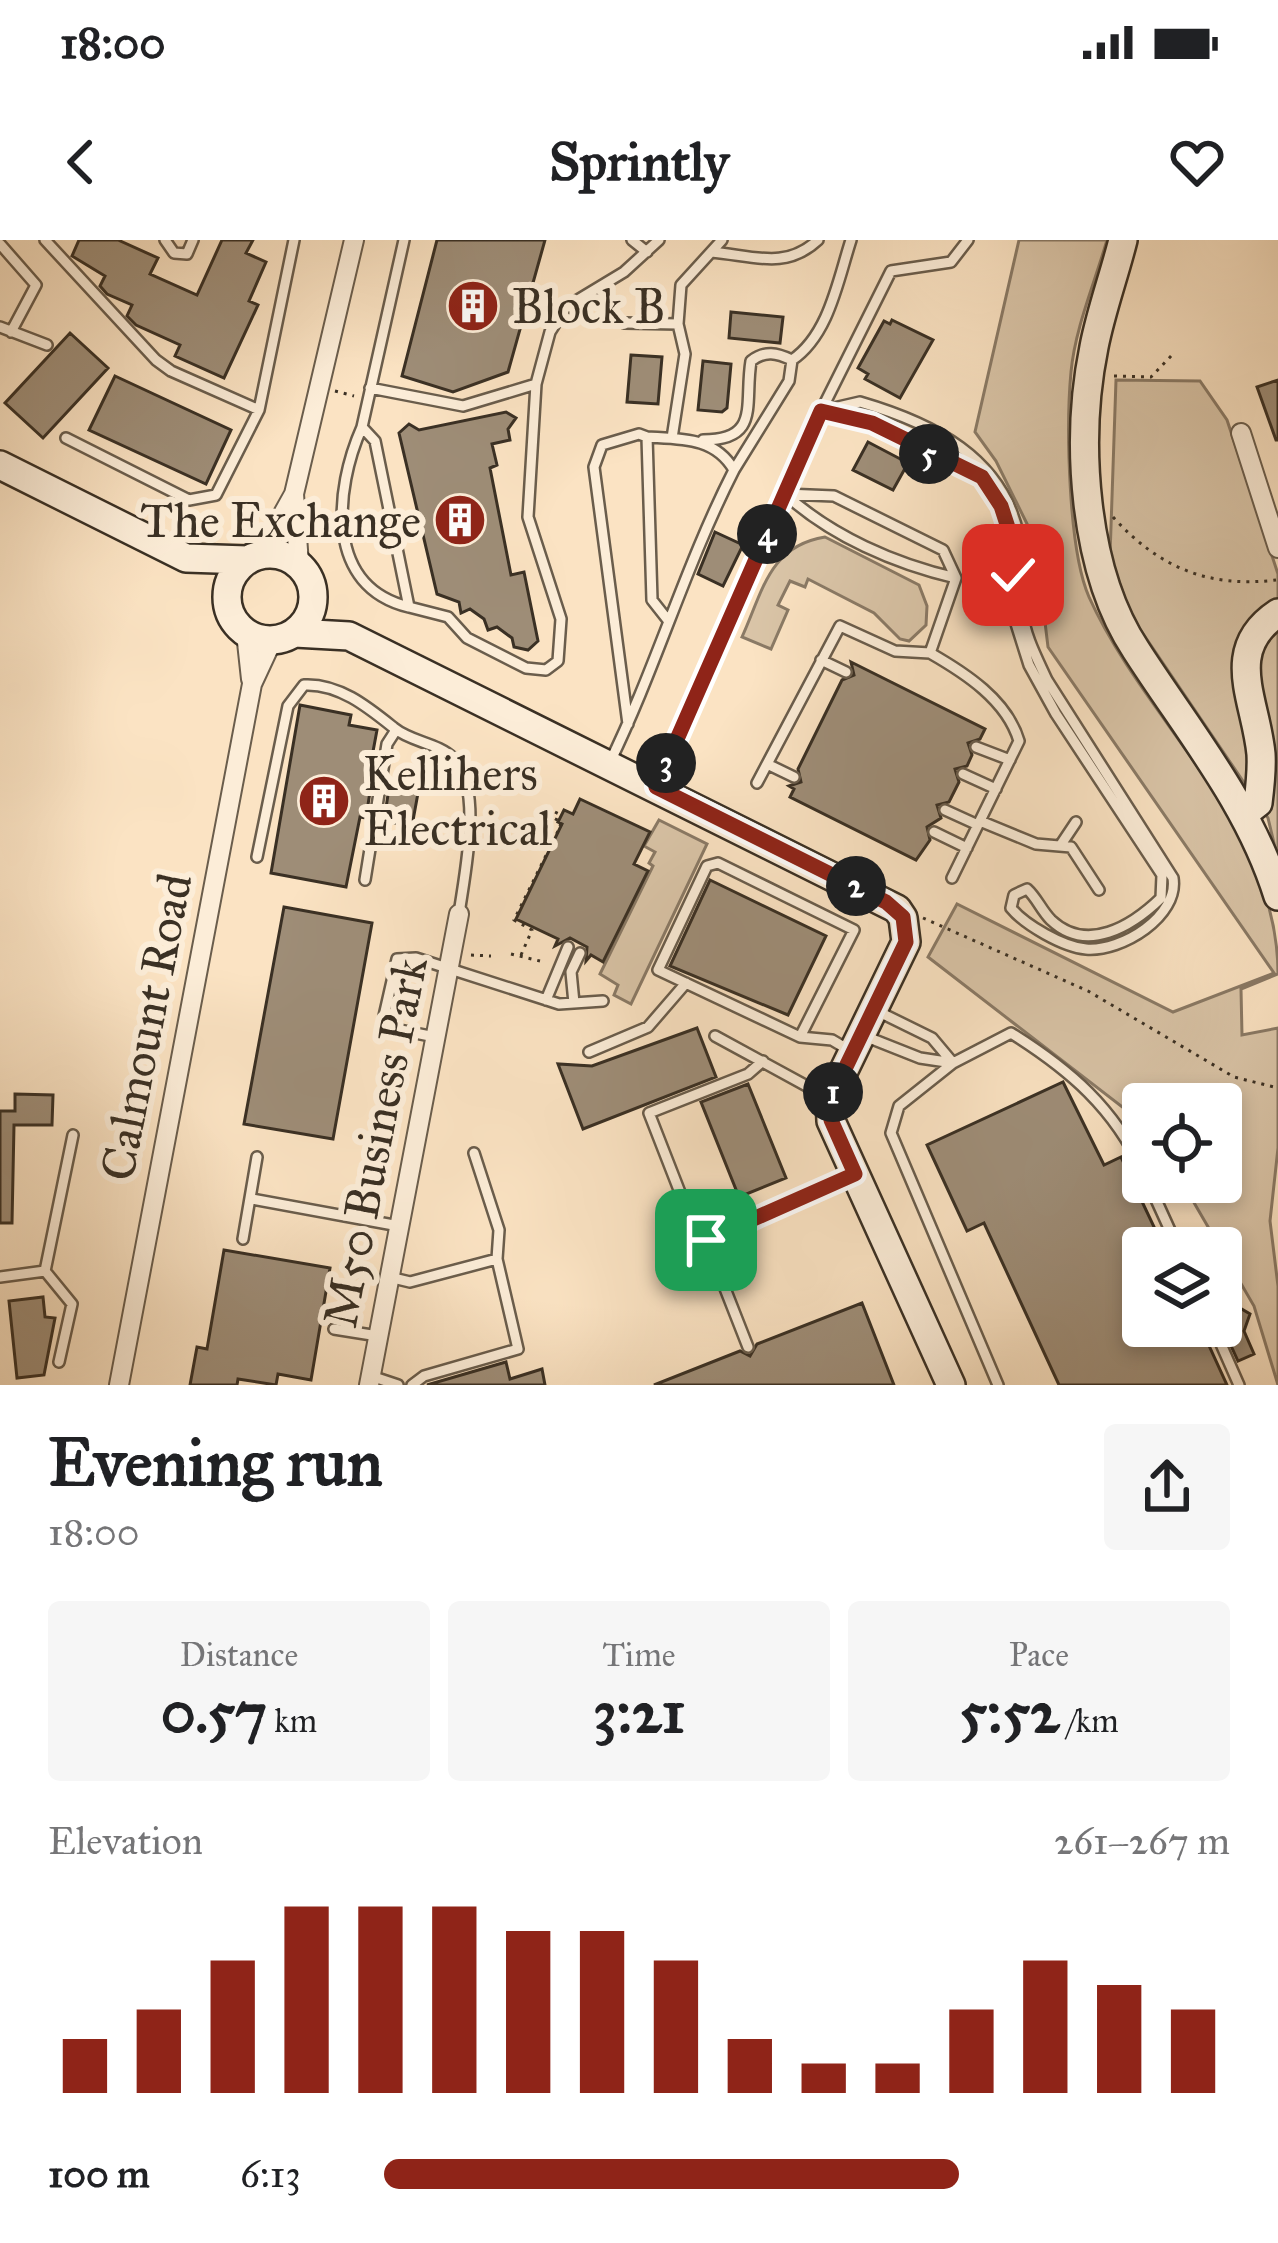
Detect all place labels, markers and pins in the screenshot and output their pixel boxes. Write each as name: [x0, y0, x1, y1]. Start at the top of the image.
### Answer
place label: Block B: [512, 277, 666, 336]
building icon: Block B: [445, 278, 501, 334]
pin: 5: [899, 424, 959, 484]
place label: The Exchange: [140, 491, 421, 550]
building icon: The Exchange: [432, 492, 488, 548]
pin: 4: [737, 504, 797, 564]
pin: [962, 524, 1064, 626]
pin: 3: [636, 733, 696, 793]
place label: Kellihers Electrical: [363, 744, 552, 858]
building icon: Kellihers Electrical: [296, 773, 352, 829]
pin: 2: [826, 856, 886, 916]
pin: 1: [803, 1062, 863, 1122]
pin: [655, 1189, 757, 1291]

